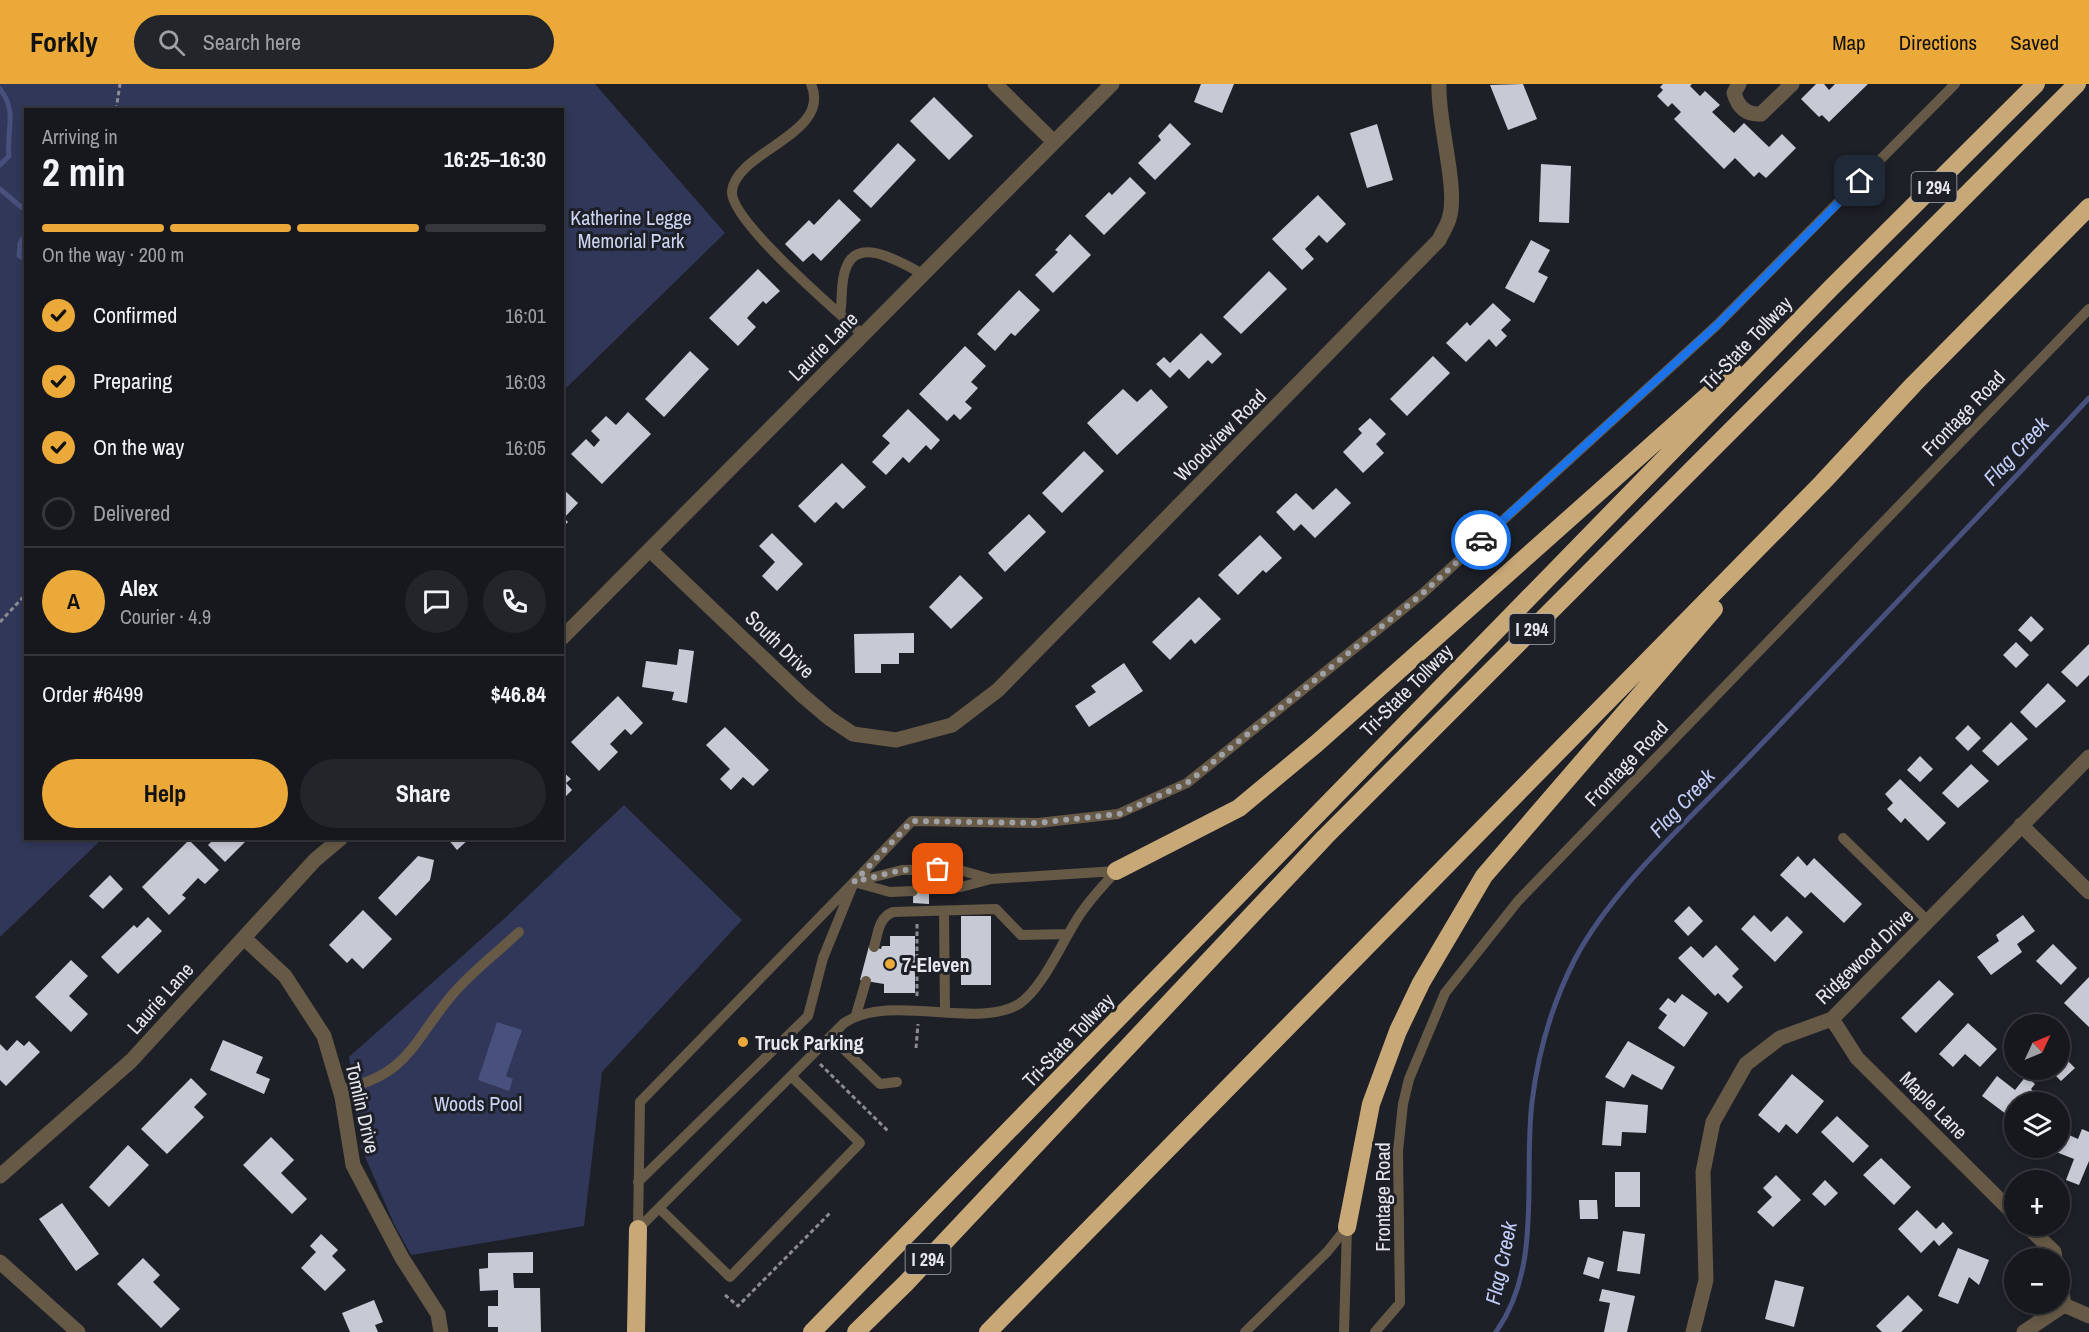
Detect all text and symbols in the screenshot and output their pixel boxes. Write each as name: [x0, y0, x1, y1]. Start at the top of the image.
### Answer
search box: [134, 15, 554, 69]
text: Forkly: [30, 23, 98, 61]
icon: search: [155, 26, 188, 59]
text: Search here: [203, 27, 301, 57]
text: Map: [1832, 28, 1866, 57]
text: Directions: [1899, 28, 1977, 57]
text: Saved: [2010, 28, 2059, 57]
text: Arriving in: [42, 123, 118, 150]
text: 16:25–16:30: [444, 144, 546, 174]
text: 2 min: [42, 146, 126, 198]
pin: [1834, 155, 1885, 206]
icon: home: [1843, 164, 1876, 197]
road number: I 294: [1912, 172, 1956, 202]
park label: Katherine Legge Memorial Park: [570, 204, 692, 254]
text: On the way · 200 m: [42, 241, 184, 268]
street label: Tri-State Tollway: [1694, 289, 1798, 396]
icon: check: [42, 299, 75, 332]
text: Confirmed: [93, 300, 177, 330]
text: 16:01: [505, 302, 546, 329]
street label: Laurie Lane: [783, 306, 863, 386]
street label: Frontage Road: [1915, 364, 2011, 462]
icon: check: [42, 365, 75, 398]
text: Preparing: [93, 366, 172, 396]
text: 16:03: [505, 368, 546, 395]
street label: Woodview Road: [1168, 383, 1272, 487]
water label: Flag Creek: [1977, 409, 2056, 492]
icon: check: [42, 431, 75, 464]
text: On the way: [93, 432, 184, 462]
text: 16:05: [505, 434, 546, 461]
text: Delivered: [93, 498, 170, 528]
courier: [1451, 510, 1511, 570]
icon: car: [1465, 524, 1498, 557]
button: chat: [405, 570, 468, 633]
button: phone: [483, 570, 546, 633]
text: Alex: [120, 573, 158, 603]
text: A: [67, 586, 80, 616]
text: Courier · 4.9: [120, 603, 211, 630]
street label: South Drive: [739, 604, 821, 684]
road number: I 294: [1510, 614, 1555, 644]
street label: Tri-State Tollway: [1354, 637, 1459, 742]
text: Order #6499: [42, 679, 143, 709]
text: $46.84: [491, 679, 546, 709]
street label: Frontage Road: [1578, 714, 1674, 812]
button: Help: [42, 759, 288, 828]
button: Share: [300, 759, 546, 828]
water label: Flag Creek: [1643, 761, 1722, 844]
pin: [912, 843, 963, 894]
icon: bag: [921, 852, 954, 885]
street label: Ridgewood Drive: [1809, 902, 1919, 1010]
place label: 7-Eleven: [902, 951, 969, 978]
street label: Laurie Lane: [121, 956, 199, 1040]
marker: 7-Eleven: [883, 957, 897, 971]
street label: Tri-State Tollway: [1016, 986, 1120, 1093]
north arrow: [2004, 1014, 2070, 1080]
map controls: [2004, 1014, 2070, 1314]
place label: Truck Parking: [755, 1029, 863, 1056]
marker: Truck Parking: [736, 1035, 750, 1049]
street label: Tomlin Drive: [339, 1060, 387, 1156]
street label: Maple Lane: [1894, 1065, 1974, 1145]
park label: Woods Pool: [434, 1090, 522, 1117]
button: layers: [2004, 1092, 2070, 1158]
street label: Frontage Road: [1369, 1142, 1396, 1252]
button: +: [2004, 1170, 2070, 1236]
water label: Flag Creek: [1478, 1217, 1524, 1307]
road number: I 294: [906, 1244, 950, 1274]
button: −: [2004, 1248, 2070, 1314]

